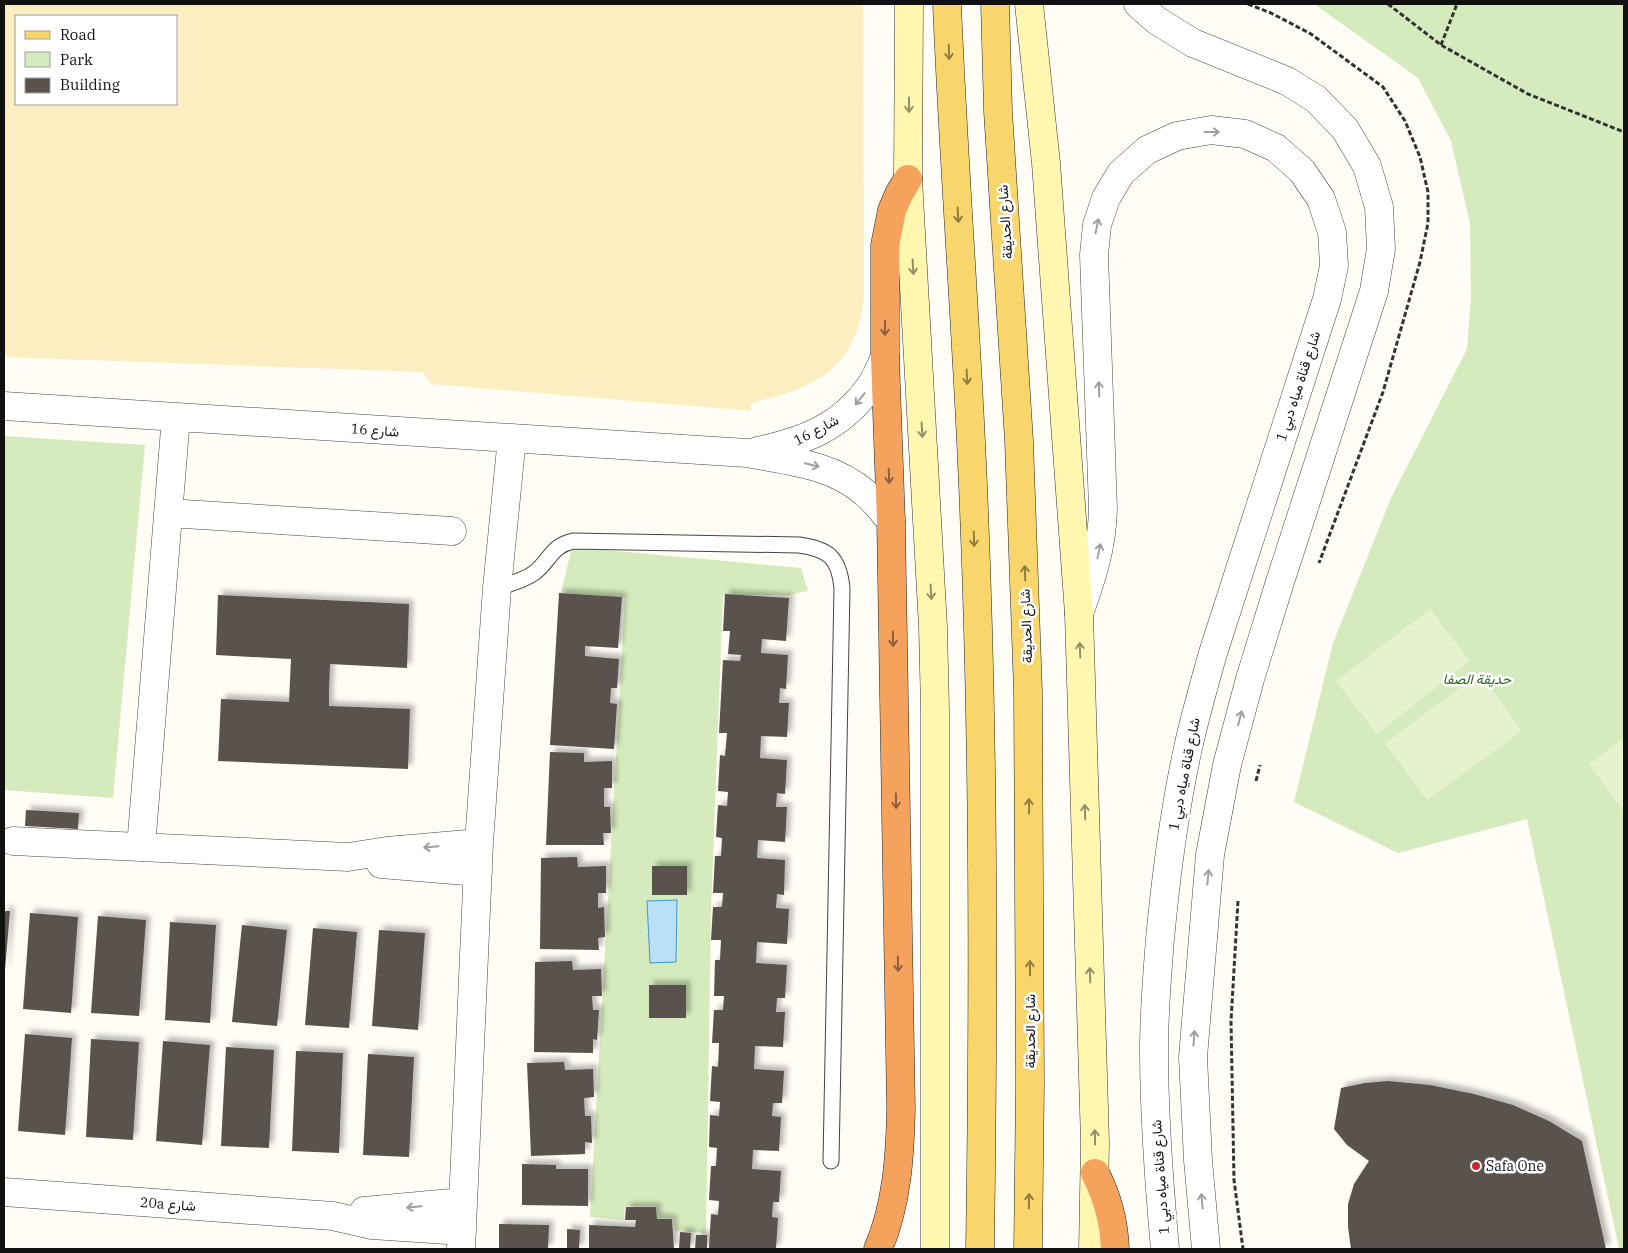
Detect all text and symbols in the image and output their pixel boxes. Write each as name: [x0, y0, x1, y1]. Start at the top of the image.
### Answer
legend: [15, 15, 178, 105]
text: Road: [60, 25, 96, 44]
one-way arrow: [945, 44, 954, 60]
text: Park: [60, 50, 93, 69]
text: Building: [60, 75, 120, 94]
one-way arrow: [904, 96, 914, 113]
one-way arrow: [1204, 127, 1220, 136]
street label: شارع الحديقة: [993, 184, 1019, 260]
one-way arrow: [953, 206, 962, 222]
one-way arrow: [1093, 219, 1103, 235]
one-way arrow: [909, 259, 918, 275]
one-way arrow: [880, 319, 890, 335]
street label: شارع قناة مياه دبي 1: [1272, 329, 1327, 444]
one-way arrow: [963, 369, 972, 385]
one-way arrow: [1094, 381, 1103, 397]
one-way arrow: [855, 392, 866, 405]
street label: شارع 16: [790, 411, 842, 451]
street label: شارع 16: [350, 419, 400, 443]
one-way arrow: [917, 421, 926, 437]
one-way arrow: [803, 461, 819, 470]
one-way arrow: [885, 468, 894, 484]
one-way arrow: [970, 531, 979, 547]
one-way arrow: [1094, 543, 1104, 559]
one-way arrow: [1020, 565, 1029, 581]
one-way arrow: [926, 584, 935, 600]
street label: شارع الحديقة: [1016, 589, 1038, 663]
one-way arrow: [888, 630, 898, 646]
one-way arrow: [1075, 642, 1085, 658]
park label: حديقة الصفا: [1443, 670, 1512, 688]
one-way arrow: [1236, 710, 1245, 726]
street label: شارع قناة مياه دبي 1: [1164, 716, 1207, 833]
one-way arrow: [891, 792, 901, 809]
one-way arrow: [1024, 798, 1034, 814]
one-way arrow: [1080, 805, 1090, 821]
one-way arrow: [423, 843, 439, 852]
one-way arrow: [1203, 869, 1212, 885]
one-way arrow: [894, 955, 903, 971]
one-way arrow: [1025, 960, 1035, 976]
one-way arrow: [1085, 967, 1095, 984]
street label: شارع الحديقة: [1021, 994, 1041, 1068]
one-way arrow: [1190, 1031, 1199, 1047]
street label: شارع قناة مياه دبي 1: [1147, 1119, 1176, 1235]
one-way arrow: [1090, 1130, 1099, 1146]
place label: Safa One: [1486, 1157, 1544, 1175]
marker: Safa One: [1470, 1160, 1482, 1172]
street label: 20a شارع: [139, 1193, 196, 1217]
one-way arrow: [1024, 1193, 1034, 1209]
one-way arrow: [1197, 1193, 1206, 1209]
one-way arrow: [406, 1202, 422, 1211]

